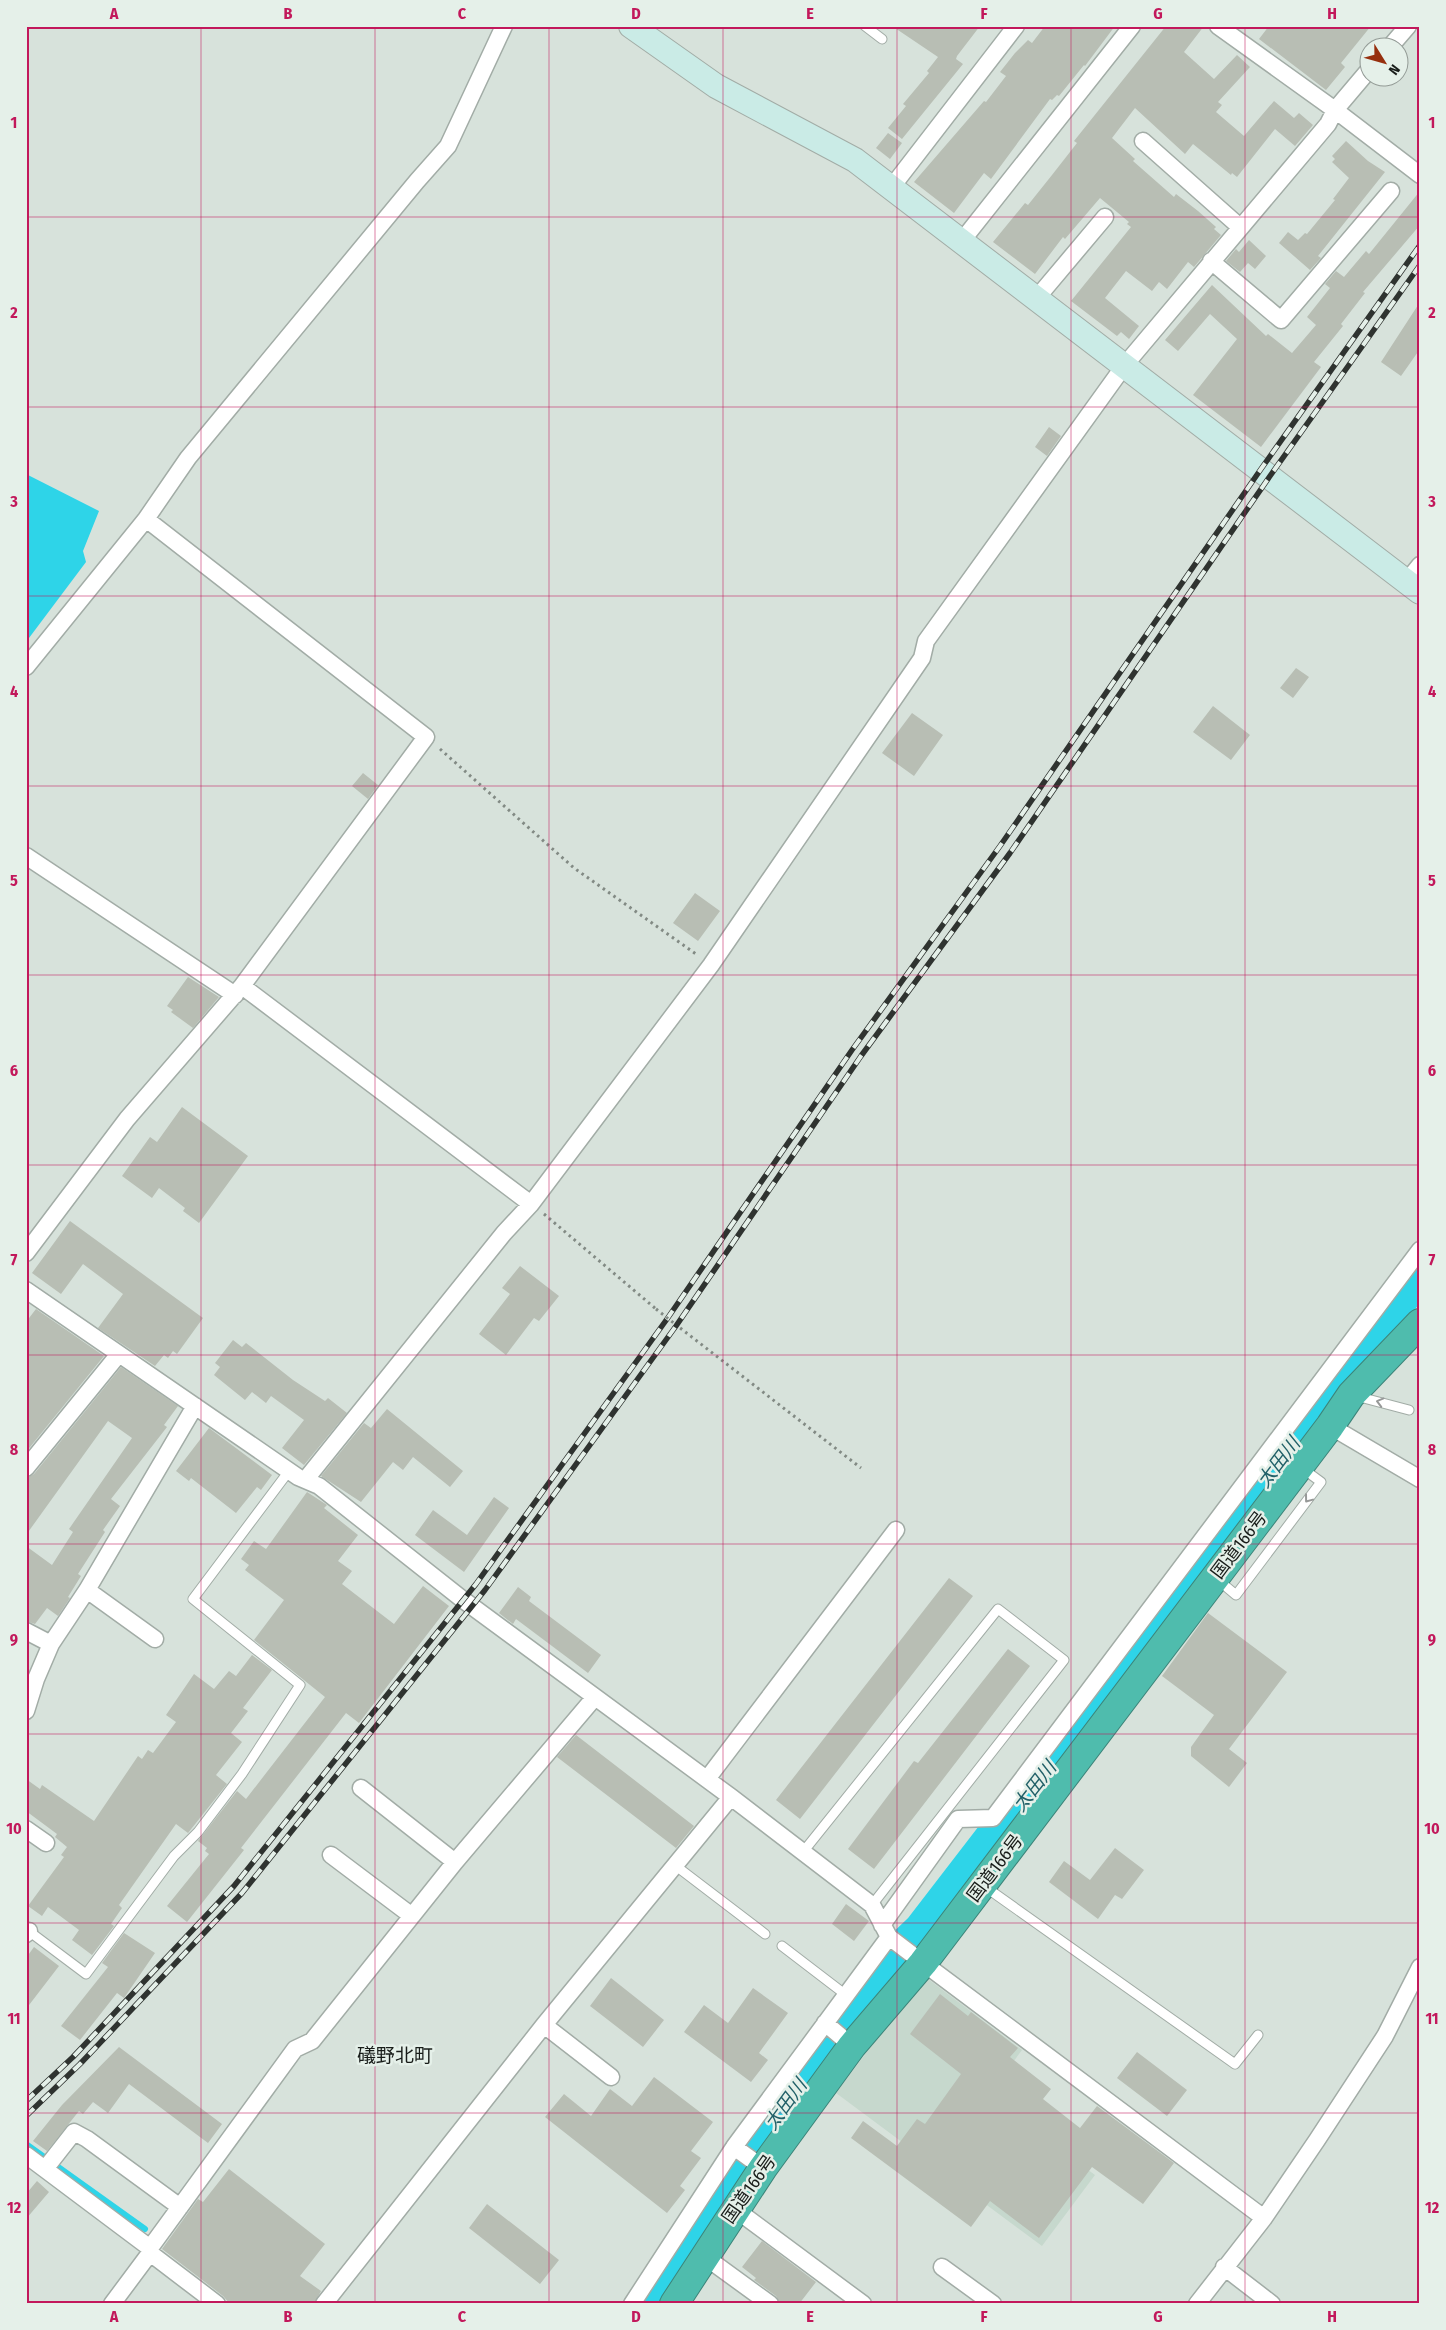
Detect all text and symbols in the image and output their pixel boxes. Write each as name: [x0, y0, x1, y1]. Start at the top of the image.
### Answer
text: A: [109, 4, 119, 23]
text: B: [284, 4, 293, 23]
text: C: [458, 4, 467, 23]
text: D: [631, 4, 641, 23]
text: E: [806, 4, 814, 23]
text: F: [980, 4, 988, 23]
text: G: [1153, 4, 1163, 23]
text: H: [1327, 4, 1337, 23]
north arrow: [1358, 38, 1408, 88]
text: N: [1385, 61, 1403, 78]
text: 1: [11, 113, 17, 132]
text: 1: [1429, 113, 1435, 132]
text: 2: [9, 303, 18, 322]
text: 2: [1427, 303, 1436, 322]
text: 3: [9, 492, 18, 511]
text: 3: [1427, 492, 1436, 511]
text: 4: [10, 682, 18, 701]
text: 4: [1428, 682, 1436, 701]
text: 5: [10, 871, 18, 890]
text: 5: [1428, 871, 1436, 890]
text: 6: [10, 1061, 18, 1080]
text: 6: [1428, 1061, 1436, 1080]
text: 7: [11, 1250, 18, 1269]
text: 7: [1429, 1250, 1436, 1269]
one-way arrow: [1376, 1398, 1385, 1408]
water label: 太田川: [1252, 1431, 1306, 1492]
text: 8: [10, 1440, 19, 1459]
text: 8: [1428, 1440, 1437, 1459]
one-way arrow: [1305, 1493, 1314, 1503]
street label: 国道166号: [1206, 1507, 1272, 1583]
text: 9: [10, 1630, 18, 1649]
text: 9: [1428, 1630, 1436, 1649]
water label: 太田川: [1008, 1755, 1062, 1816]
text: 10: [6, 1819, 22, 1838]
text: 10: [1424, 1819, 1440, 1838]
street label: 国道166号: [962, 1830, 1028, 1906]
text: 11: [7, 2009, 21, 2028]
text: 11: [1425, 2009, 1439, 2028]
district label: 礒野北町: [357, 2044, 433, 2067]
water label: 太田川: [759, 2073, 813, 2134]
street label: 国道166号: [717, 2150, 781, 2228]
text: 12: [7, 2198, 22, 2217]
text: 12: [1425, 2198, 1440, 2217]
text: A: [109, 2307, 119, 2326]
text: B: [284, 2307, 293, 2326]
text: C: [458, 2307, 467, 2326]
text: D: [631, 2307, 641, 2326]
text: E: [806, 2307, 814, 2326]
text: F: [980, 2307, 988, 2326]
text: G: [1153, 2307, 1163, 2326]
text: H: [1327, 2307, 1337, 2326]

